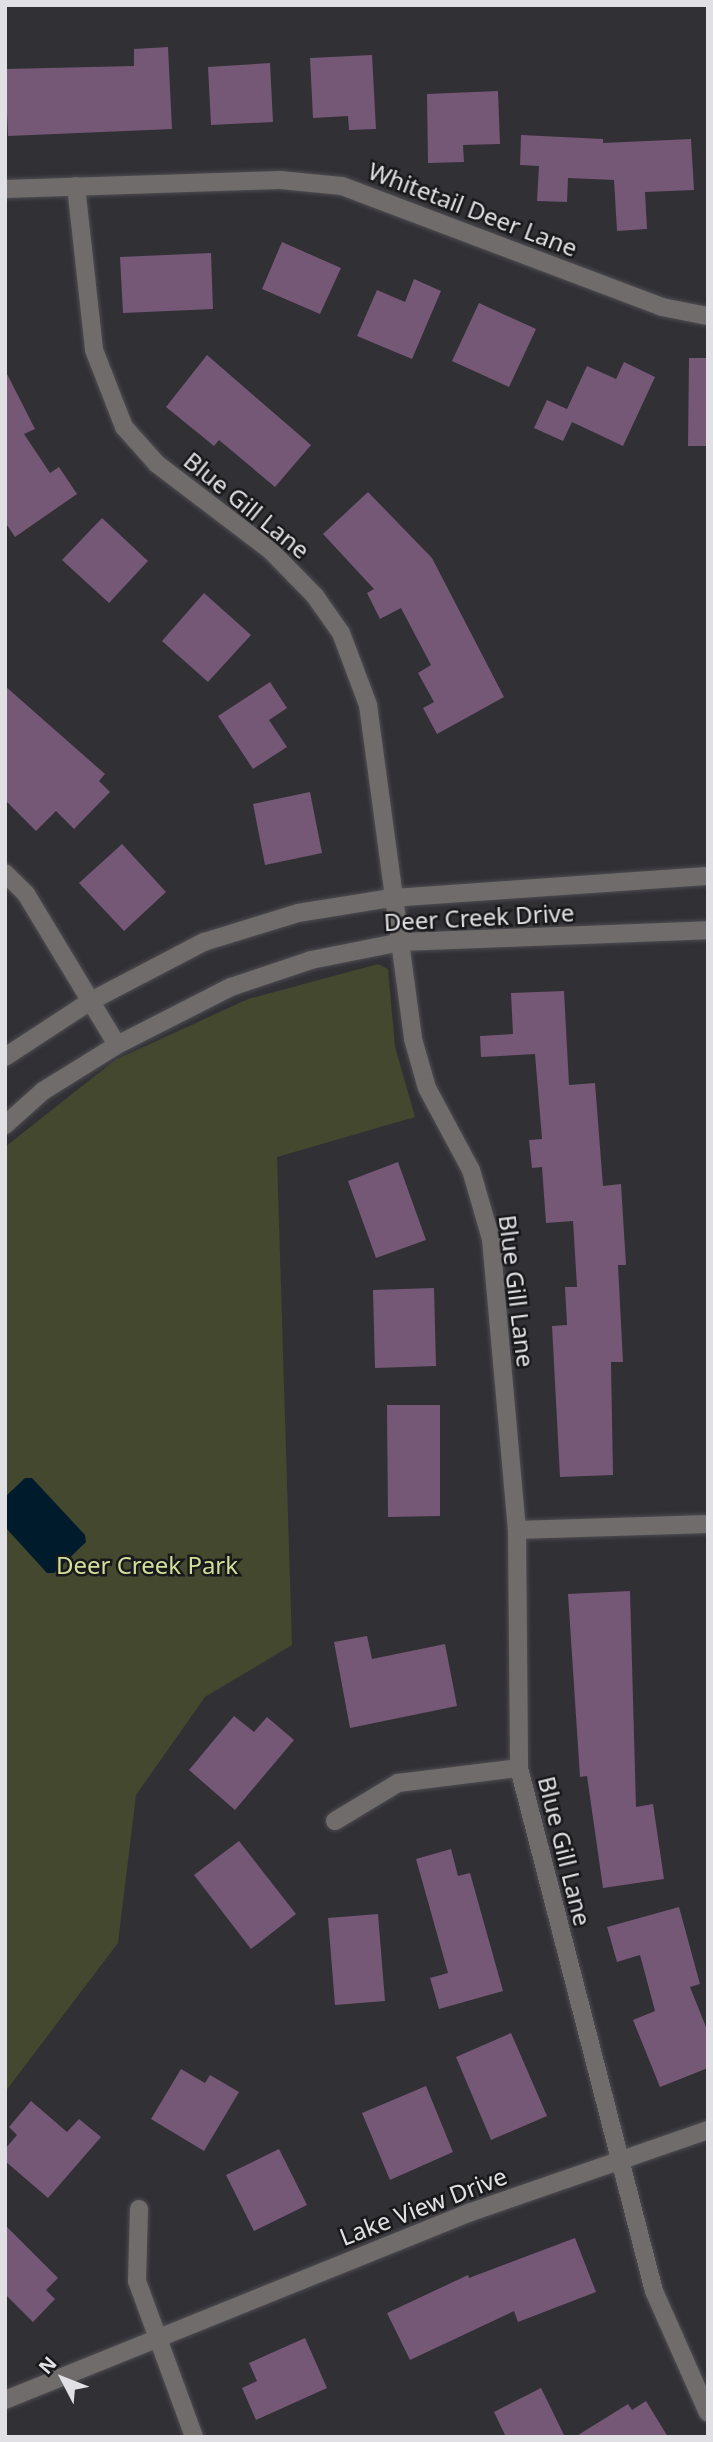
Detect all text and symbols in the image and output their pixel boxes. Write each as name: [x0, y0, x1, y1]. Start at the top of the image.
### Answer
street label: Whitetail Deer Lane: [364, 156, 582, 262]
street label: Blue Gill Lane: [178, 446, 316, 564]
street label: Deer Creek Drive: [383, 898, 575, 936]
street label: Blue Gill Lane: [493, 1213, 541, 1369]
park label: Deer Creek Park: [56, 1551, 238, 1579]
street label: Blue Gill Lane: [533, 1773, 597, 1929]
street label: Lake View Drive: [335, 2161, 511, 2251]
north arrow: [28, 2344, 98, 2414]
text: N: [33, 2351, 62, 2379]

